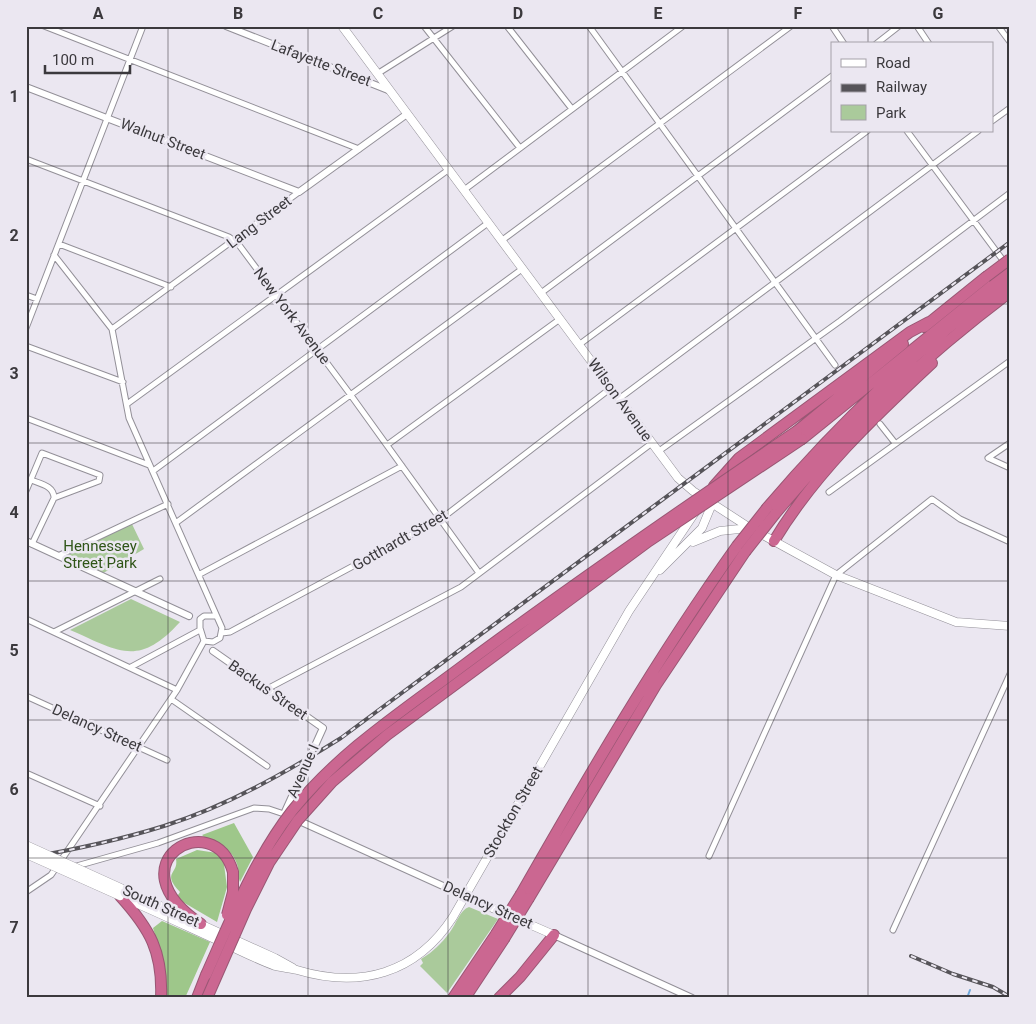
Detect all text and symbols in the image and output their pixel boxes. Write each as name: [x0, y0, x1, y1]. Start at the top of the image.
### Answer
text: A: [93, 4, 104, 23]
text: B: [233, 4, 243, 23]
text: C: [373, 4, 383, 23]
text: D: [513, 4, 523, 23]
text: E: [654, 4, 663, 23]
text: F: [794, 4, 803, 23]
text: G: [933, 4, 944, 23]
street label: Lafayette Street: [269, 36, 374, 90]
scale bar: [45, 42, 130, 74]
legend: [831, 42, 994, 132]
text: 100 m: [52, 51, 94, 69]
text: Road: [876, 54, 910, 72]
text: Railway: [876, 78, 927, 96]
text: 1: [9, 87, 19, 106]
text: Park: [876, 104, 907, 122]
street label: Walnut Street: [118, 115, 208, 163]
street label: Lang Street: [223, 192, 295, 252]
text: 2: [9, 226, 19, 245]
street label: New York Avenue: [250, 264, 334, 368]
street label: Wilson Avenue: [584, 355, 656, 445]
text: 3: [9, 364, 19, 383]
text: 4: [9, 503, 19, 522]
street label: Gotthardt Street: [349, 506, 451, 574]
park label: Hennessey Street Park: [63, 537, 137, 572]
text: 5: [9, 641, 19, 660]
street label: Backus Street: [225, 656, 311, 724]
street label: Delancy Street: [49, 700, 145, 756]
street label: Avenue I: [283, 741, 323, 801]
street label: Stockton Street: [480, 763, 546, 861]
text: 6: [9, 780, 19, 799]
street label: Delancy Street: [440, 877, 536, 933]
street label: South Street: [120, 881, 202, 931]
text: 7: [9, 918, 19, 937]

